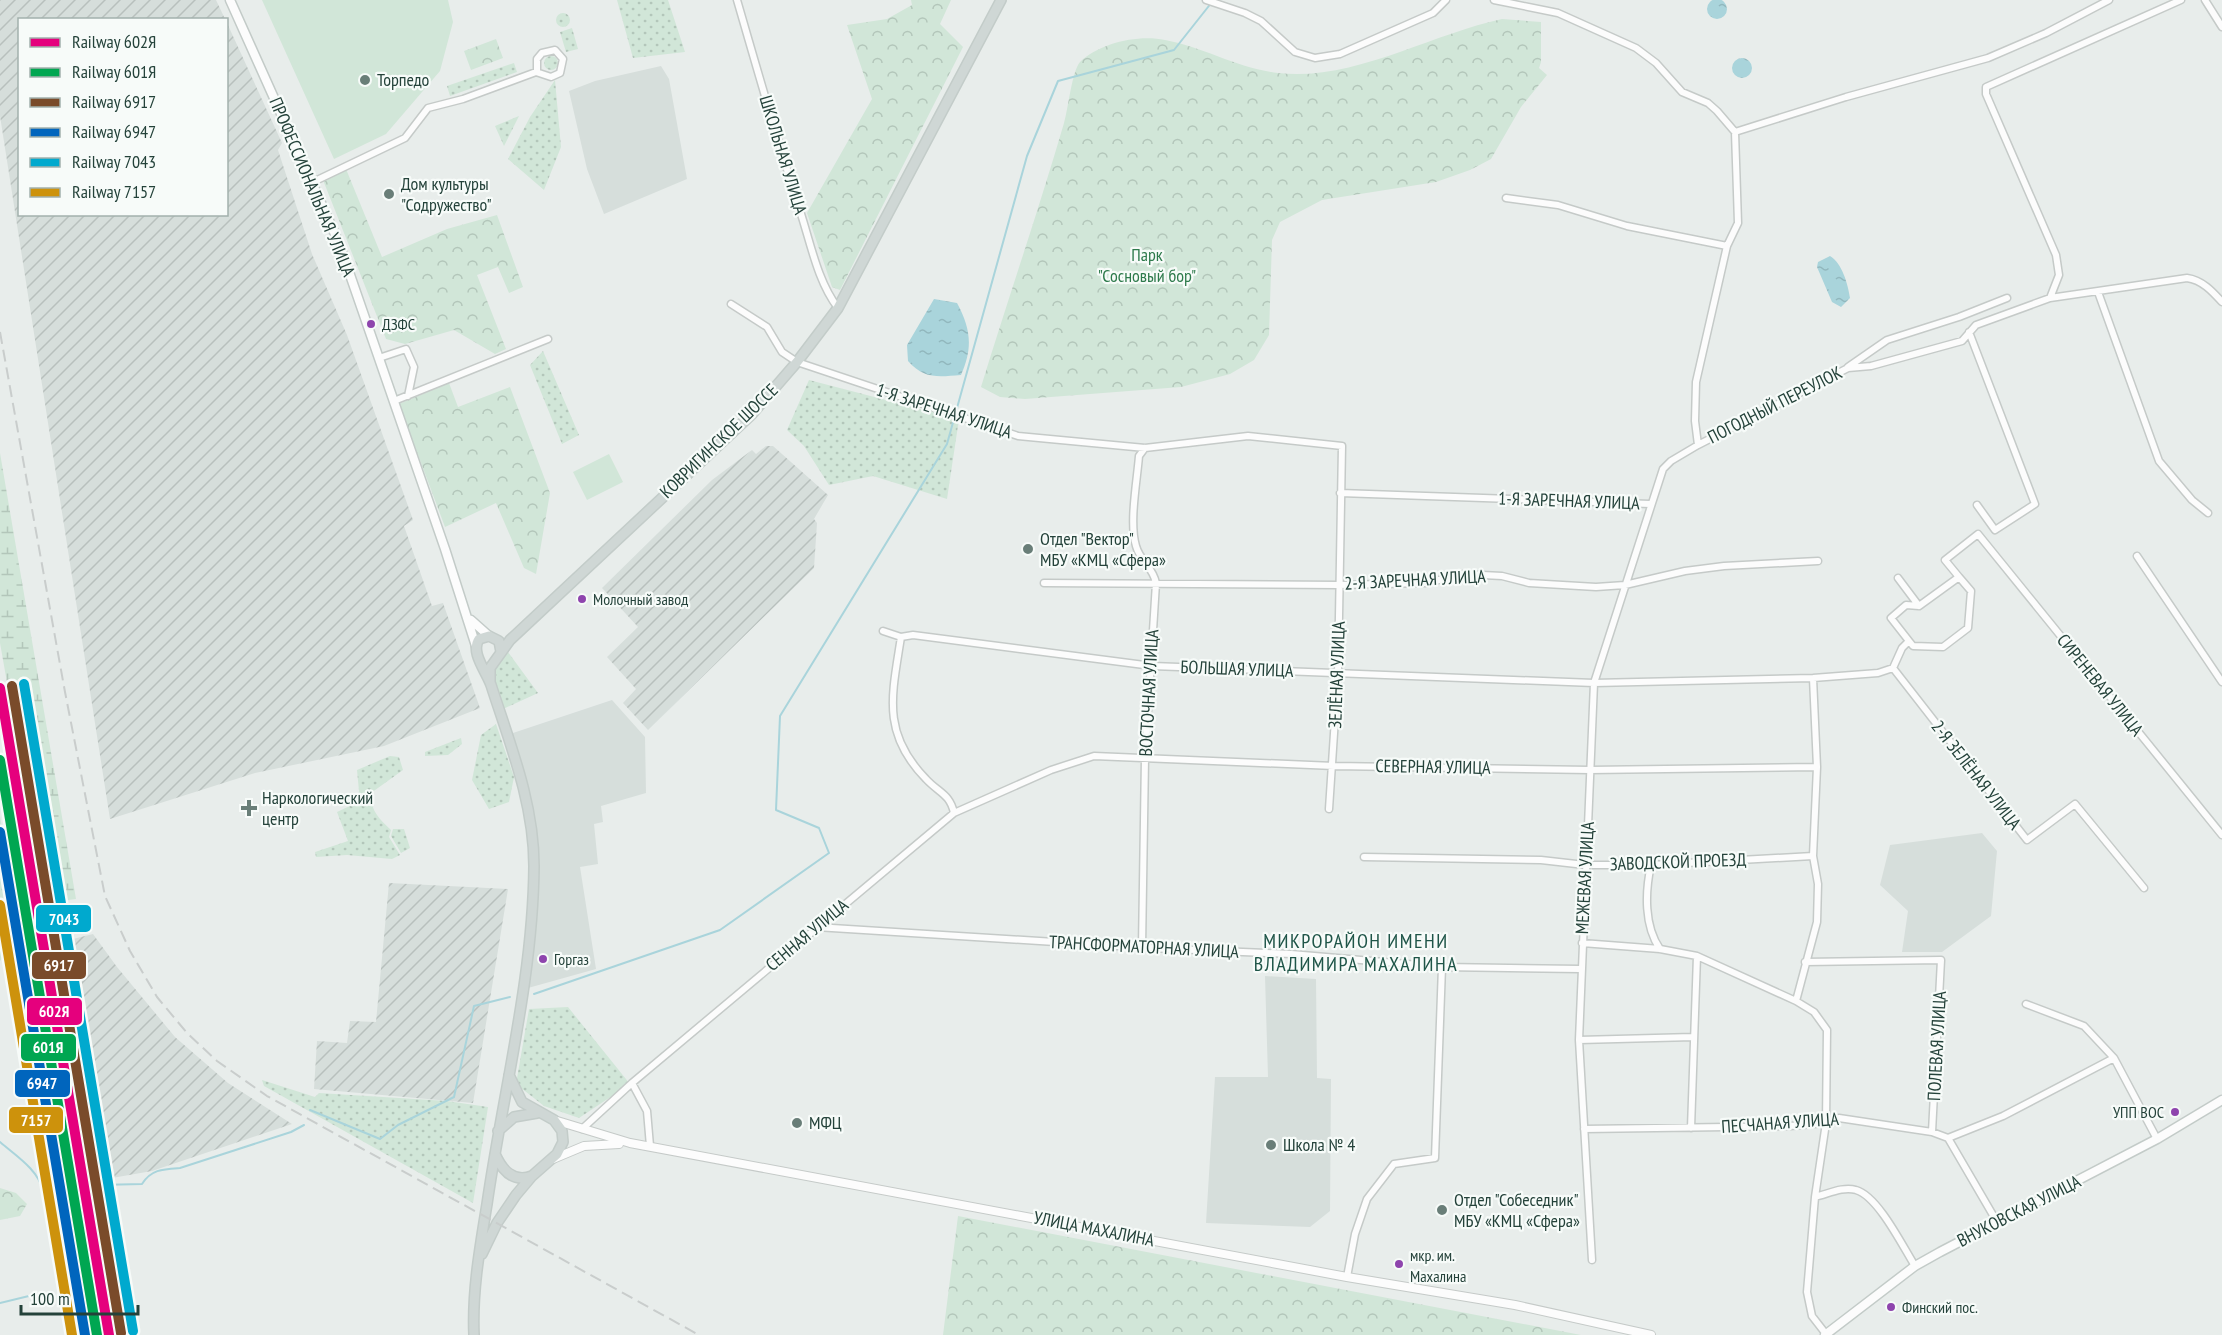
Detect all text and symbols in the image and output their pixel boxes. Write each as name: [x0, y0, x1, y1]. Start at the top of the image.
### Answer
legend: [18, 18, 228, 216]
text: Railway 602Я: [72, 30, 156, 53]
text: Railway 601Я: [72, 60, 156, 83]
place label: Торпедо: [377, 68, 430, 91]
marker: Торпедо: [358, 73, 372, 87]
text: Railway 6917: [72, 90, 156, 113]
street label: ШКОЛЬНАЯ УЛИЦА: [754, 93, 813, 218]
street label: ПРОФЕССИОНАЛЬНАЯ УЛИЦА: [264, 94, 361, 280]
text: Railway 6947: [72, 120, 156, 143]
text: Railway 7043: [72, 150, 156, 173]
place label: Дом культуры "Содружество": [401, 172, 492, 216]
text: Railway 7157: [72, 180, 156, 203]
marker: Дом культуры "Содружество": [382, 187, 396, 201]
park label: Парк "Сосновый бор": [1098, 243, 1196, 287]
place label: ДЗФС: [382, 314, 415, 334]
marker: ДЗФС: [365, 318, 377, 330]
street label: ПОГОДНЫЙ ПЕРЕУЛОК: [1704, 361, 1846, 448]
street label: КОВРИГИНСКОЕ ШОССЕ: [655, 378, 782, 503]
street label: 1-Я ЗАРЕЧНАЯ УЛИЦА: [873, 378, 1015, 443]
street label: 1-Я ЗАРЕЧНАЯ УЛИЦА: [1498, 487, 1641, 514]
place label: Отдел "Вектор" МБУ «КМЦ «Сфера»: [1040, 527, 1166, 571]
marker: Отдел "Вектор" МБУ «КМЦ «Сфера»: [1021, 542, 1035, 556]
street label: 2-Я ЗАРЕЧНАЯ УЛИЦА: [1344, 564, 1487, 595]
place label: Молочный завод: [593, 589, 688, 609]
marker: Молочный завод: [576, 593, 588, 605]
street label: ЗЕЛЁНАЯ УЛИЦА: [1323, 620, 1350, 729]
street label: ВОСТОЧНАЯ УЛИЦА: [1134, 628, 1163, 757]
street label: СИРЕНЕВАЯ УЛИЦА: [2052, 629, 2149, 741]
street label: БОЛЬШАЯ УЛИЦА: [1180, 655, 1294, 682]
street label: 2-Я ЗЕЛЁНАЯ УЛИЦА: [1926, 715, 2027, 834]
street label: СЕВЕРНАЯ УЛИЦА: [1375, 754, 1491, 779]
place label: Наркологический центр: [262, 786, 373, 830]
marker: Наркологический центр: [240, 799, 258, 817]
street label: МЕЖЕВАЯ УЛИЦА: [1570, 821, 1599, 935]
street label: ЗАВОДСКОЙ ПРОЕЗД: [1609, 848, 1747, 875]
street label: СЕННАЯ УЛИЦА: [761, 893, 853, 976]
line badge: 7043: [35, 904, 92, 933]
text: 7043: [49, 909, 79, 929]
district label: МИКРОРАЙОН ИМЕНИ ВЛАДИМИРА МАХАЛИНА: [1254, 928, 1458, 977]
street label: ТРАНСФОРМАТОРНАЯ УЛИЦА: [1049, 930, 1240, 963]
place label: Горгаз: [554, 949, 589, 969]
line badge: 6917: [31, 951, 87, 980]
marker: Горгаз: [537, 953, 549, 965]
text: 6917: [44, 955, 74, 975]
street label: ПОЛЕВАЯ УЛИЦА: [1922, 990, 1951, 1101]
line badge: 602Я: [26, 997, 83, 1026]
text: 602Я: [39, 1001, 70, 1021]
line badge: 601Я: [20, 1033, 77, 1062]
text: 601Я: [33, 1037, 64, 1057]
line badge: 6947: [14, 1069, 71, 1098]
text: 6947: [27, 1073, 57, 1093]
place label: УПП ВОС: [2113, 1102, 2164, 1122]
line badge: 7157: [8, 1106, 64, 1134]
marker: УПП ВОС: [2169, 1106, 2181, 1118]
street label: ПЕСЧАНАЯ УЛИЦА: [1720, 1107, 1840, 1138]
text: 7157: [21, 1110, 51, 1130]
place label: МФЦ: [809, 1111, 842, 1134]
marker: МФЦ: [790, 1116, 804, 1130]
place label: Школа № 4: [1283, 1133, 1355, 1156]
marker: Школа № 4: [1264, 1138, 1278, 1152]
street label: ВНУКОВСКАЯ УЛИЦА: [1953, 1169, 2085, 1252]
place label: Отдел "Собеседник" МБУ «КМЦ «Сфера»: [1454, 1188, 1580, 1232]
marker: Отдел "Собеседник" МБУ «КМЦ «Сфера»: [1435, 1203, 1449, 1217]
street label: УЛИЦА МАХАЛИНА: [1032, 1206, 1157, 1252]
place label: мкр. им. Махалина: [1410, 1245, 1466, 1286]
marker: мкр. им. Махалина: [1393, 1258, 1405, 1270]
scale bar: [21, 1278, 138, 1316]
text: 100 m: [30, 1287, 70, 1310]
place label: Финский пос.: [1902, 1297, 1978, 1317]
marker: Финский пос.: [1885, 1301, 1897, 1313]

